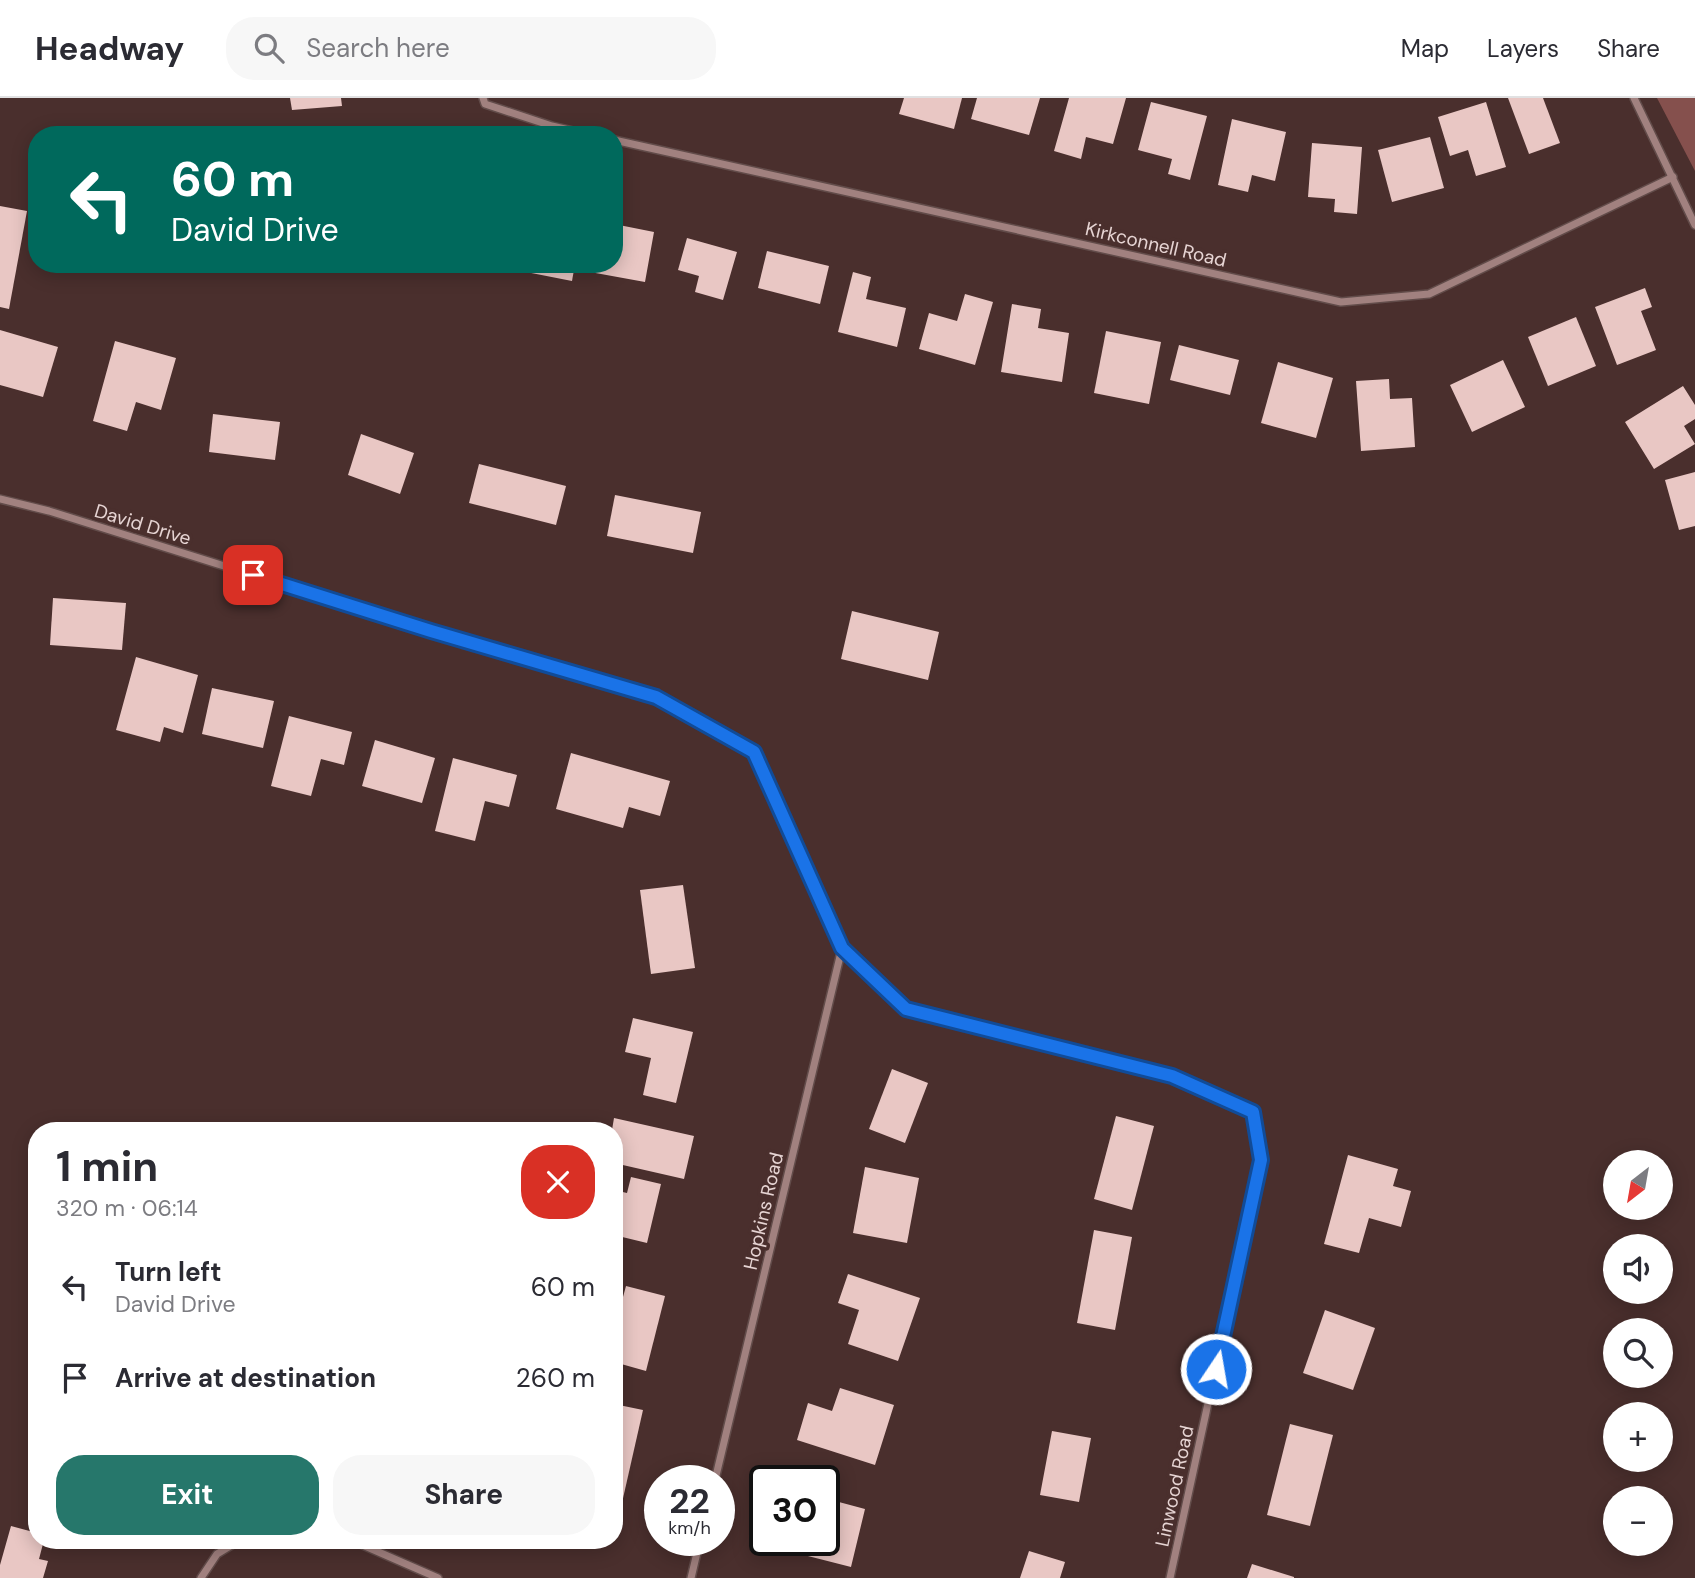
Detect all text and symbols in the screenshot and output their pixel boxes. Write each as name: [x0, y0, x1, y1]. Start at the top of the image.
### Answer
search box: [226, 17, 716, 80]
text: Headway: [35, 27, 184, 70]
icon: search: [250, 29, 288, 67]
text: Search here: [306, 31, 450, 65]
text: Map: [1401, 33, 1449, 64]
text: Layers: [1487, 33, 1559, 64]
text: Share: [1597, 33, 1660, 64]
text: 60 m: [171, 147, 294, 211]
icon: left: [56, 154, 147, 245]
text: David Drive: [171, 209, 339, 251]
street label: Kirkconnell Road: [1083, 216, 1229, 273]
street label: David Drive: [92, 498, 194, 551]
pin: [223, 545, 283, 605]
icon: arrive: [234, 556, 272, 594]
text: 1 min: [56, 1139, 158, 1194]
button: close: [521, 1145, 595, 1219]
street label: Hopkins Road: [738, 1150, 789, 1272]
north arrow: [1603, 1150, 1673, 1220]
map controls: [1603, 1150, 1673, 1556]
text: 320 m · 06:14: [56, 1193, 198, 1223]
button: sound: [1603, 1234, 1673, 1304]
text: Turn left: [115, 1255, 222, 1289]
icon: left: [56, 1268, 94, 1306]
text: 60 m: [531, 1270, 595, 1304]
text: David Drive: [115, 1289, 236, 1319]
button: search: [1603, 1318, 1673, 1388]
position arrow: [1179, 1332, 1253, 1406]
icon: arrive: [56, 1359, 94, 1397]
text: Arrive at destination: [115, 1361, 376, 1395]
text: 260 m: [516, 1361, 595, 1395]
button: +: [1603, 1402, 1673, 1472]
street label: Linwood Road: [1149, 1423, 1200, 1549]
button: Exit: [56, 1455, 319, 1535]
button: Share: [333, 1455, 595, 1535]
speed limit sign: 30: [749, 1465, 840, 1556]
text: 22: [669, 1478, 710, 1524]
button: −: [1603, 1486, 1673, 1556]
text: km/h: [668, 1516, 711, 1540]

